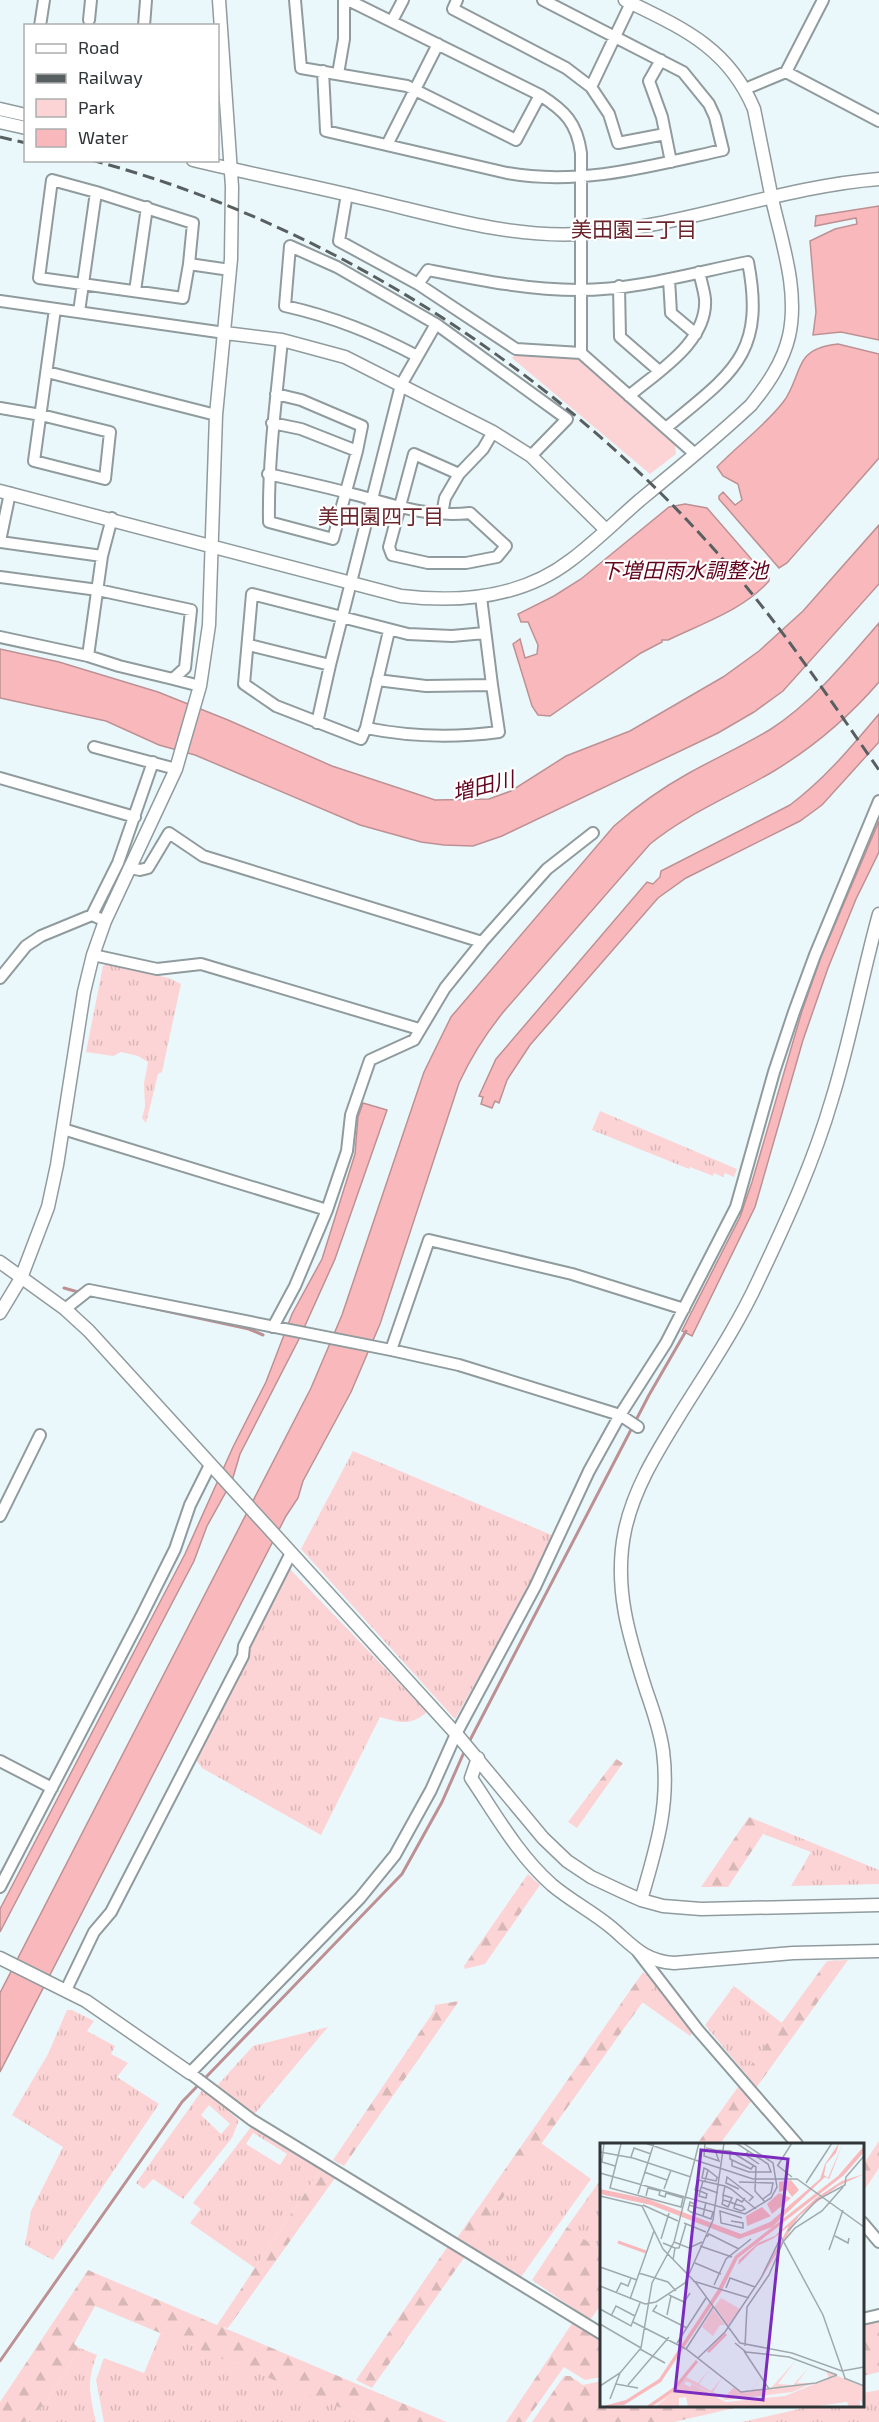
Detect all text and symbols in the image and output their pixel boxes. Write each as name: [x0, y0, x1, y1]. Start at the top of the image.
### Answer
legend: [24, 24, 219, 162]
text: Road: [78, 36, 119, 58]
text: Railway: [78, 66, 143, 88]
text: Park: [78, 96, 115, 118]
text: Water: [78, 126, 128, 148]
district label: 美田園三丁目: [571, 216, 697, 241]
district label: 美田園四丁目: [318, 503, 444, 528]
water label: 下増田雨水調整池: [600, 557, 770, 582]
water label: 増田川: [449, 765, 519, 805]
inset map: [600, 2143, 864, 2407]

